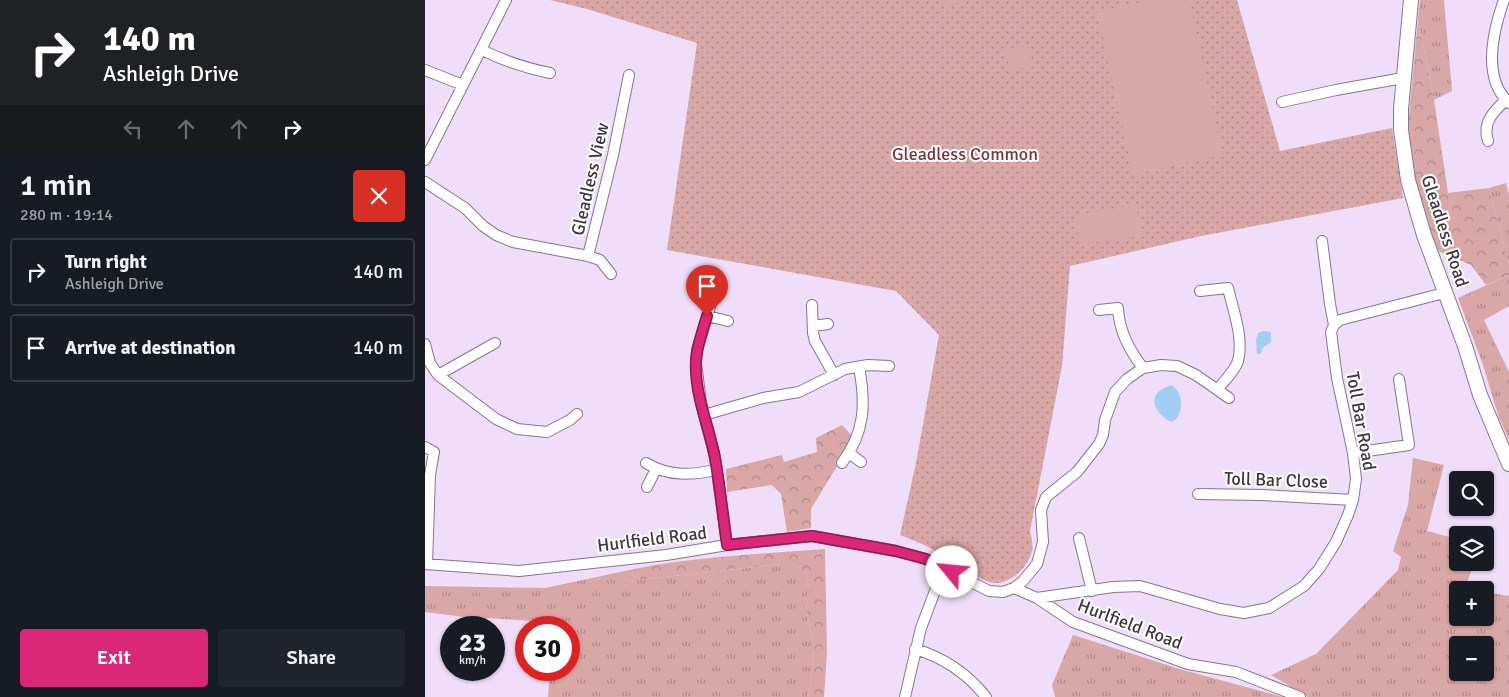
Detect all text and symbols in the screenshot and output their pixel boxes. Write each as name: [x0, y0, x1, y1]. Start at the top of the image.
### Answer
text: 140 m: [103, 17, 196, 60]
icon: right: [20, 20, 85, 85]
text: Ashleigh Drive: [103, 60, 239, 87]
icon: left: [119, 115, 147, 143]
icon: ahead: [172, 115, 200, 143]
icon: ahead: [225, 115, 253, 143]
icon: right: [278, 115, 306, 143]
street label: Gleadless View: [566, 120, 614, 238]
park label: Gleadless Common: [892, 143, 1038, 165]
text: 1 min: [20, 167, 92, 204]
button: close: [353, 170, 405, 222]
street label: Gleadless Road: [1417, 172, 1473, 290]
text: 280 m · 19:14: [20, 205, 113, 225]
text: Turn right: [65, 250, 147, 274]
icon: right: [22, 258, 50, 286]
text: 140 m: [353, 260, 403, 284]
pin: [686, 265, 728, 316]
icon: arrive: [693, 272, 721, 300]
text: Ashleigh Drive: [65, 274, 164, 294]
icon: arrive: [22, 334, 50, 362]
text: Arrive at destination: [65, 336, 236, 360]
text: 140 m: [353, 336, 403, 360]
street label: Toll Bar Road: [1341, 370, 1381, 472]
street label: Toll Bar Close: [1224, 467, 1328, 493]
map controls: [1449, 471, 1494, 681]
button: search: [1449, 471, 1494, 516]
street label: Hurlfield Road: [596, 521, 708, 557]
button: layers: [1449, 526, 1494, 571]
position arrow: [925, 545, 977, 597]
button: +: [1449, 581, 1494, 626]
street label: Hurlfield Road: [1074, 594, 1186, 654]
speed limit sign: 30: [515, 616, 580, 681]
text: 23: [459, 627, 486, 658]
button: Exit: [20, 629, 208, 687]
button: Share: [218, 629, 405, 687]
button: −: [1449, 636, 1494, 681]
text: km/h: [459, 653, 486, 668]

